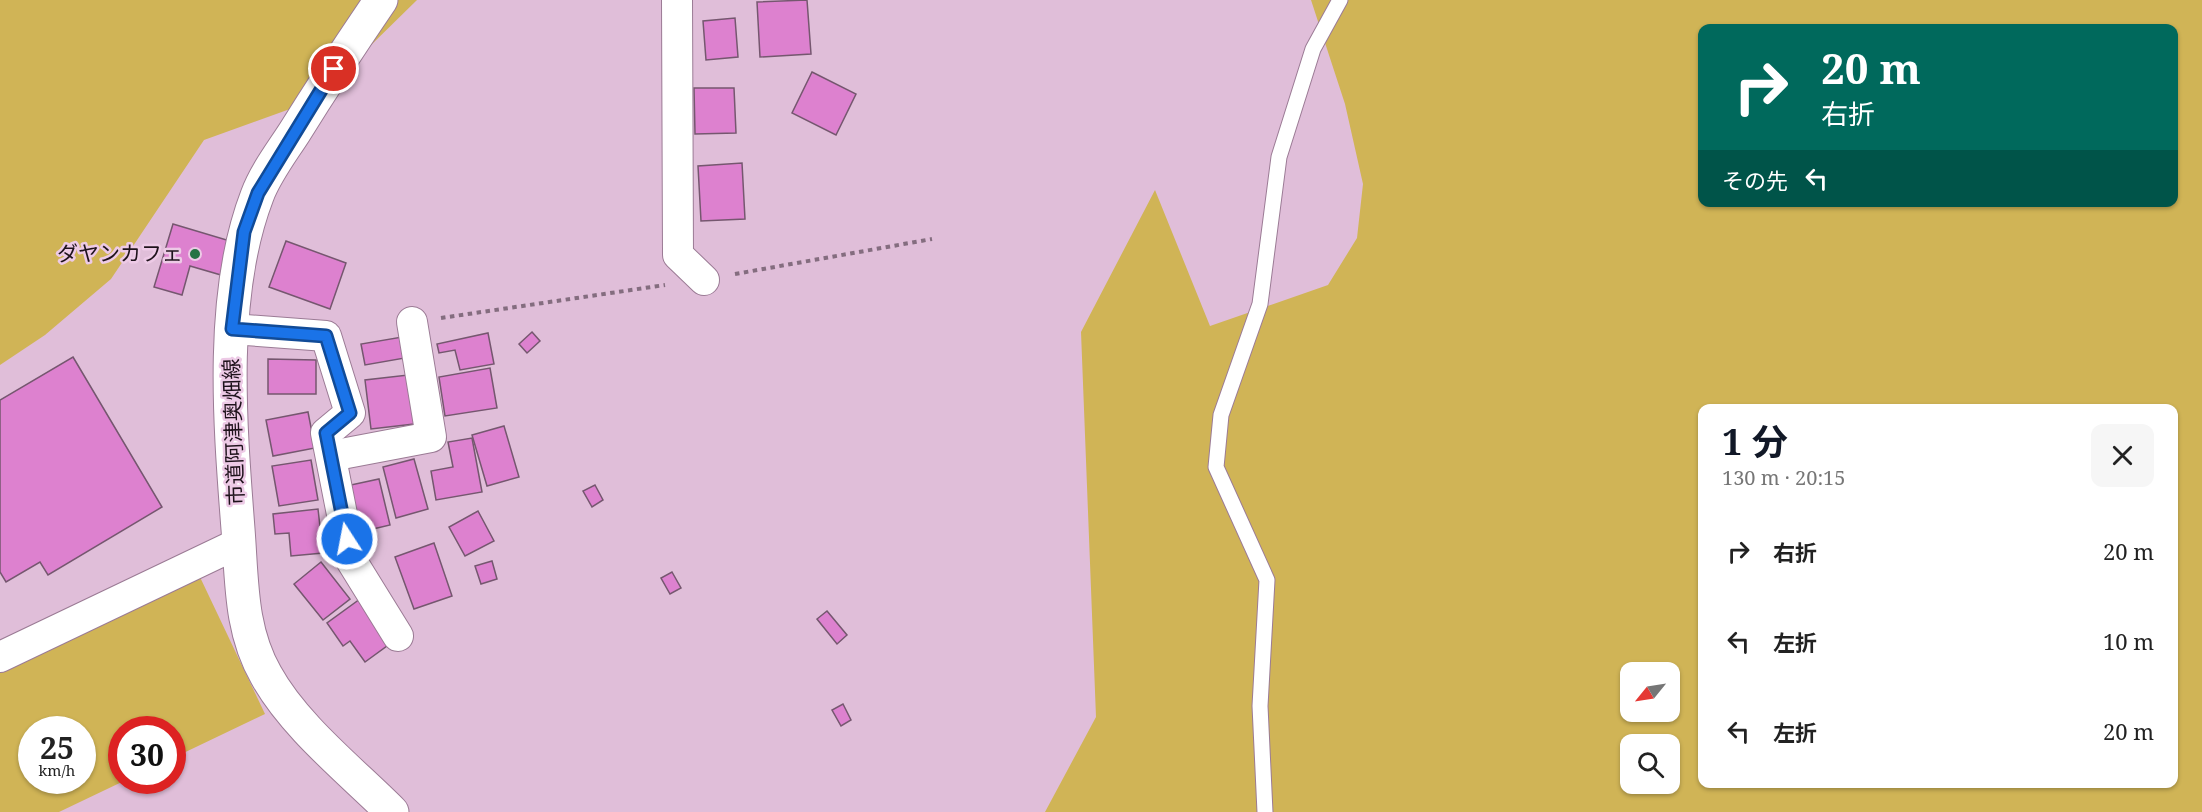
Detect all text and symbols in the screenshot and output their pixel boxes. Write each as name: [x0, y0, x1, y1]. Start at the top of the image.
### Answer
text: 20 m: [1821, 39, 1921, 96]
pin: [308, 43, 359, 94]
icon: right: [1722, 48, 1800, 126]
icon: arrive: [317, 52, 350, 85]
text: 右折: [1821, 95, 1875, 132]
icon: left: [1800, 162, 1833, 195]
text: その先: [1722, 165, 1788, 195]
place label: ダヤンカフェ: [57, 239, 183, 267]
marker: ダヤンカフェ: [188, 247, 202, 261]
street label: 市道阿津奥畑線: [216, 358, 250, 506]
text: 1 分: [1722, 417, 1788, 466]
button: close: [2091, 424, 2154, 487]
text: 130 m · 20:15: [1722, 464, 1845, 491]
position arrow: [315, 507, 379, 571]
icon: right: [1722, 535, 1755, 568]
text: 20 m: [2103, 536, 2154, 566]
text: 右折: [1773, 537, 1817, 567]
icon: left: [1722, 625, 1755, 658]
text: 10 m: [2103, 626, 2154, 656]
text: 左折: [1773, 627, 1817, 657]
north arrow: [1620, 662, 1680, 722]
map controls: [1620, 662, 1680, 794]
icon: left: [1722, 715, 1755, 748]
speed limit sign: 30: [108, 716, 186, 794]
text: 20 m: [2103, 716, 2154, 746]
text: 左折: [1773, 717, 1817, 747]
text: 25: [40, 727, 74, 768]
button: search: [1620, 734, 1680, 794]
text: km/h: [39, 760, 75, 780]

